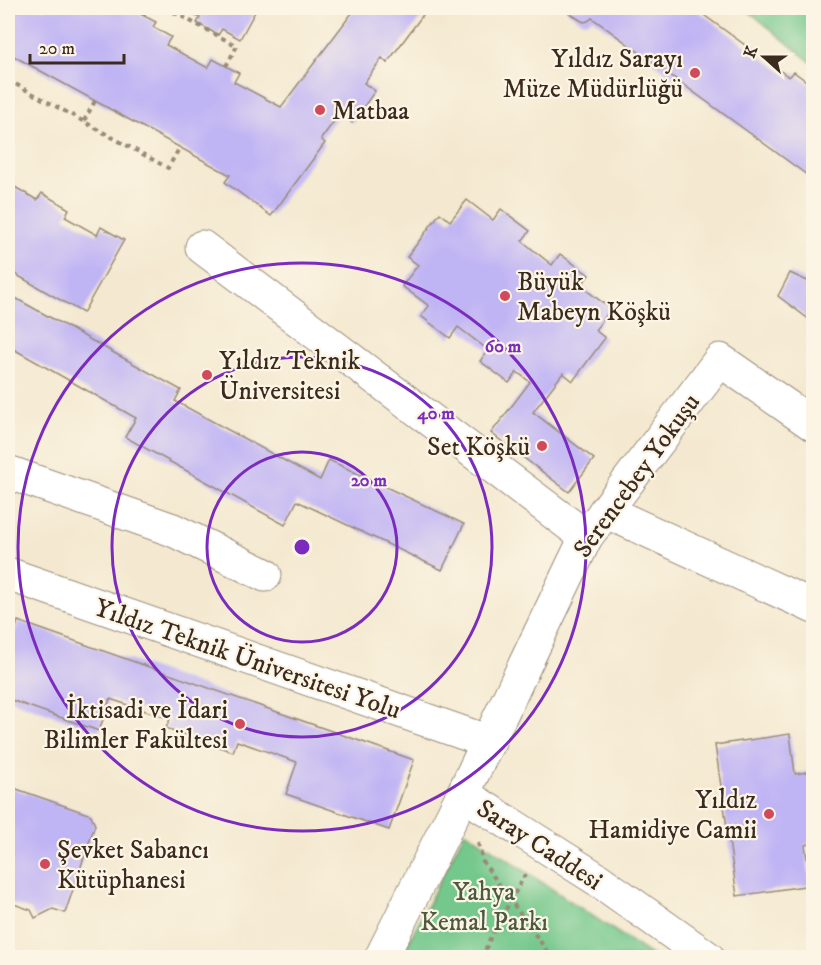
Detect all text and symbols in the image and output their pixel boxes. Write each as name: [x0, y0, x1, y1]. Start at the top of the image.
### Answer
scale bar: [30, 27, 124, 65]
north arrow: [734, 27, 794, 87]
text: 20 m: [39, 38, 75, 60]
text: K: [740, 42, 763, 61]
place label: Yıldız Sarayı Müze Müdürlüğü: [503, 43, 683, 106]
marker: Yıldız Sarayı Müze Müdürlüğü: [688, 66, 702, 80]
place label: Matbaa: [332, 95, 409, 128]
marker: Matbaa: [313, 103, 327, 117]
place label: Büyük Mabeyn Köşkü: [517, 266, 671, 329]
marker: Büyük Mabeyn Köşkü: [498, 289, 512, 303]
text: 60 m: [485, 336, 522, 358]
place label: Yıldız Teknik Üniversitesi: [219, 345, 360, 408]
marker: Yıldız Teknik Üniversitesi: [200, 368, 214, 382]
street label: Serencebey Yokuşu: [567, 387, 708, 564]
text: 40 m: [416, 403, 455, 425]
place label: Set Köşkü: [427, 431, 530, 464]
marker: Set Köşkü: [535, 439, 549, 453]
text: 20 m: [351, 470, 387, 492]
centre of rings: [292, 537, 312, 557]
street label: Yıldız Teknik Üniversitesi Yolu: [90, 591, 405, 727]
place label: İktisadi ve İdari Bilimler Fakültesi: [43, 693, 228, 757]
marker: İktisadi ve İdari Bilimler Fakültesi: [233, 717, 247, 731]
place label: Yıldız Hamidiye Camii: [588, 784, 757, 847]
street label: Saray Caddesi: [470, 792, 608, 898]
marker: Yıldız Hamidiye Camii: [762, 807, 776, 821]
place label: Şevket Sabancı Kütüphanesi: [57, 834, 209, 897]
marker: Şevket Sabancı Kütüphanesi: [38, 857, 52, 871]
park label: Yahya Kemal Parkı: [420, 876, 548, 939]

